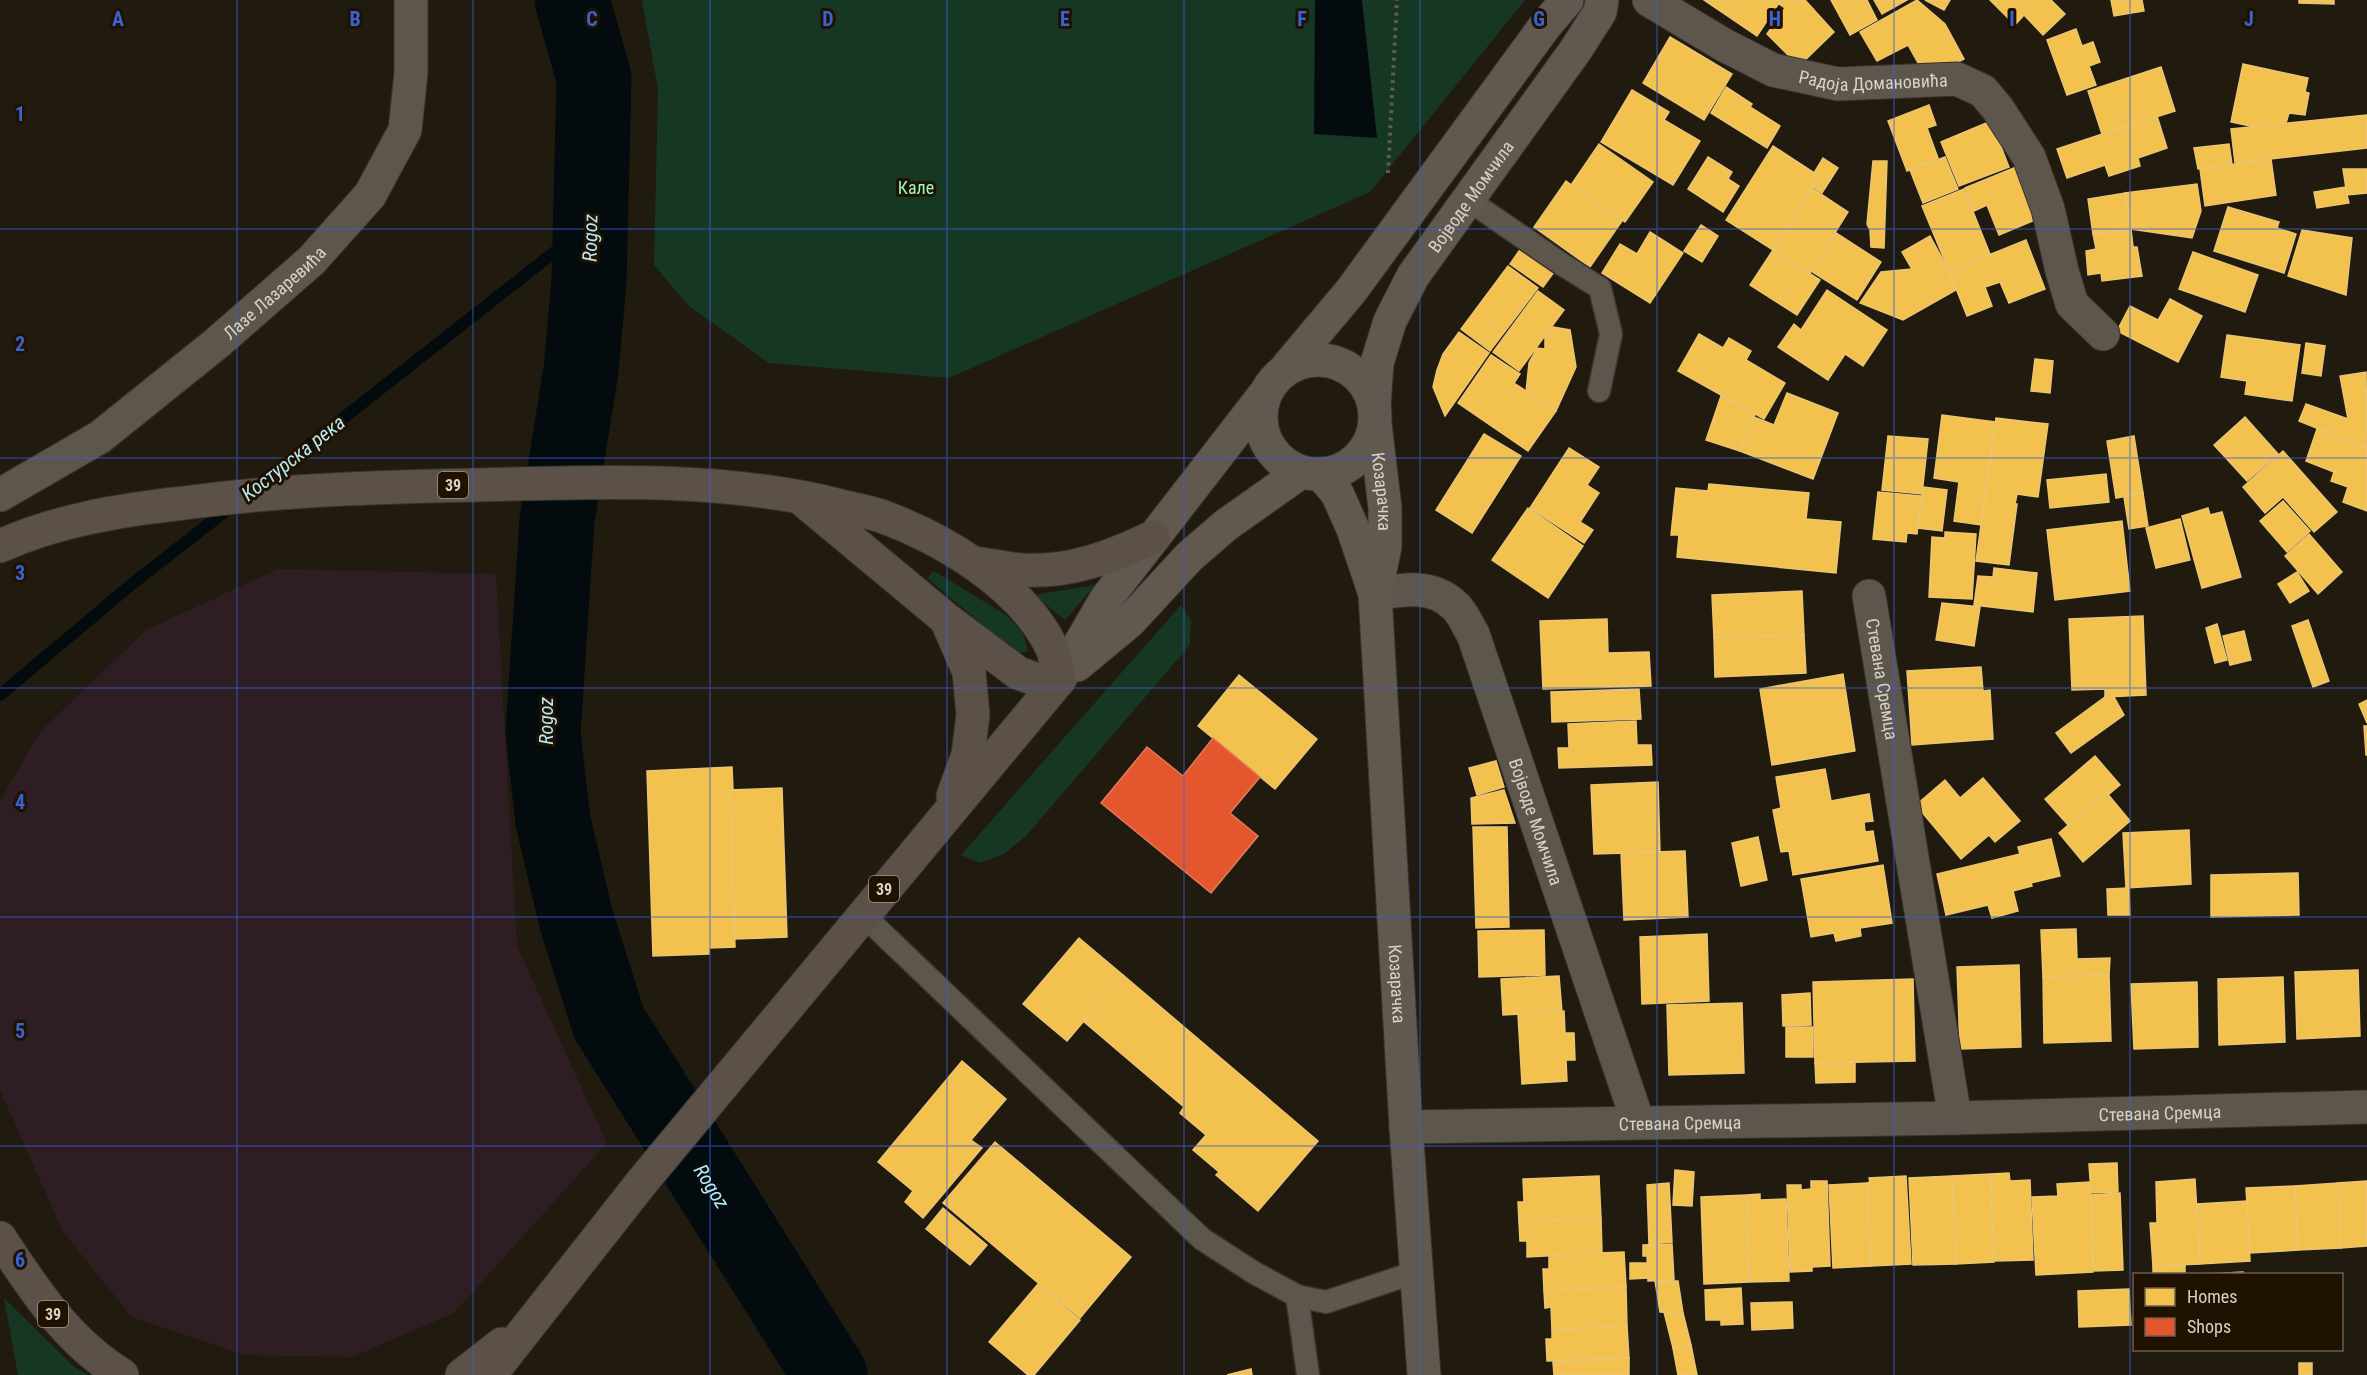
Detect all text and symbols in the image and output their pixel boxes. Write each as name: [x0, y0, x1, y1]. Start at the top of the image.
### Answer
text: A: [112, 7, 124, 31]
text: B: [349, 7, 361, 31]
text: C: [586, 7, 598, 31]
text: D: [822, 7, 834, 31]
text: E: [1060, 7, 1070, 31]
text: F: [1297, 7, 1307, 31]
text: G: [1533, 7, 1545, 31]
text: H: [1769, 7, 1781, 31]
text: I: [2009, 7, 2015, 31]
text: J: [2244, 7, 2254, 31]
street label: Радоја Домановића: [1797, 65, 1948, 95]
text: 1: [15, 102, 25, 126]
street label: Војводе Момчила: [1423, 136, 1518, 256]
park label: Кале: [898, 177, 934, 198]
water label: Rogoz: [578, 213, 602, 262]
street label: Лазе Лазаревића: [219, 242, 330, 343]
text: 2: [15, 332, 25, 356]
water label: Костурска река: [236, 410, 350, 506]
street label: Козарачка: [1368, 451, 1396, 531]
road number: 39: [438, 472, 468, 498]
text: 3: [15, 561, 25, 585]
street label: Стевана Сремца: [1862, 617, 1903, 741]
water label: Rogoz: [534, 697, 558, 745]
street label: Војводе Момчила: [1505, 756, 1568, 888]
text: 4: [15, 790, 25, 814]
road number: 39: [869, 876, 899, 902]
street label: Козарачка: [1385, 944, 1410, 1024]
text: 5: [15, 1019, 25, 1043]
street label: Стевана Сремца: [2098, 1100, 2221, 1125]
street label: Стевана Сремца: [1619, 1111, 1741, 1134]
water label: Rogoz: [689, 1160, 735, 1213]
text: 6: [15, 1248, 25, 1272]
legend: [2133, 1273, 2343, 1351]
text: Homes: [2187, 1286, 2237, 1307]
road number: 39: [38, 1301, 68, 1327]
text: Shops: [2187, 1316, 2231, 1337]

